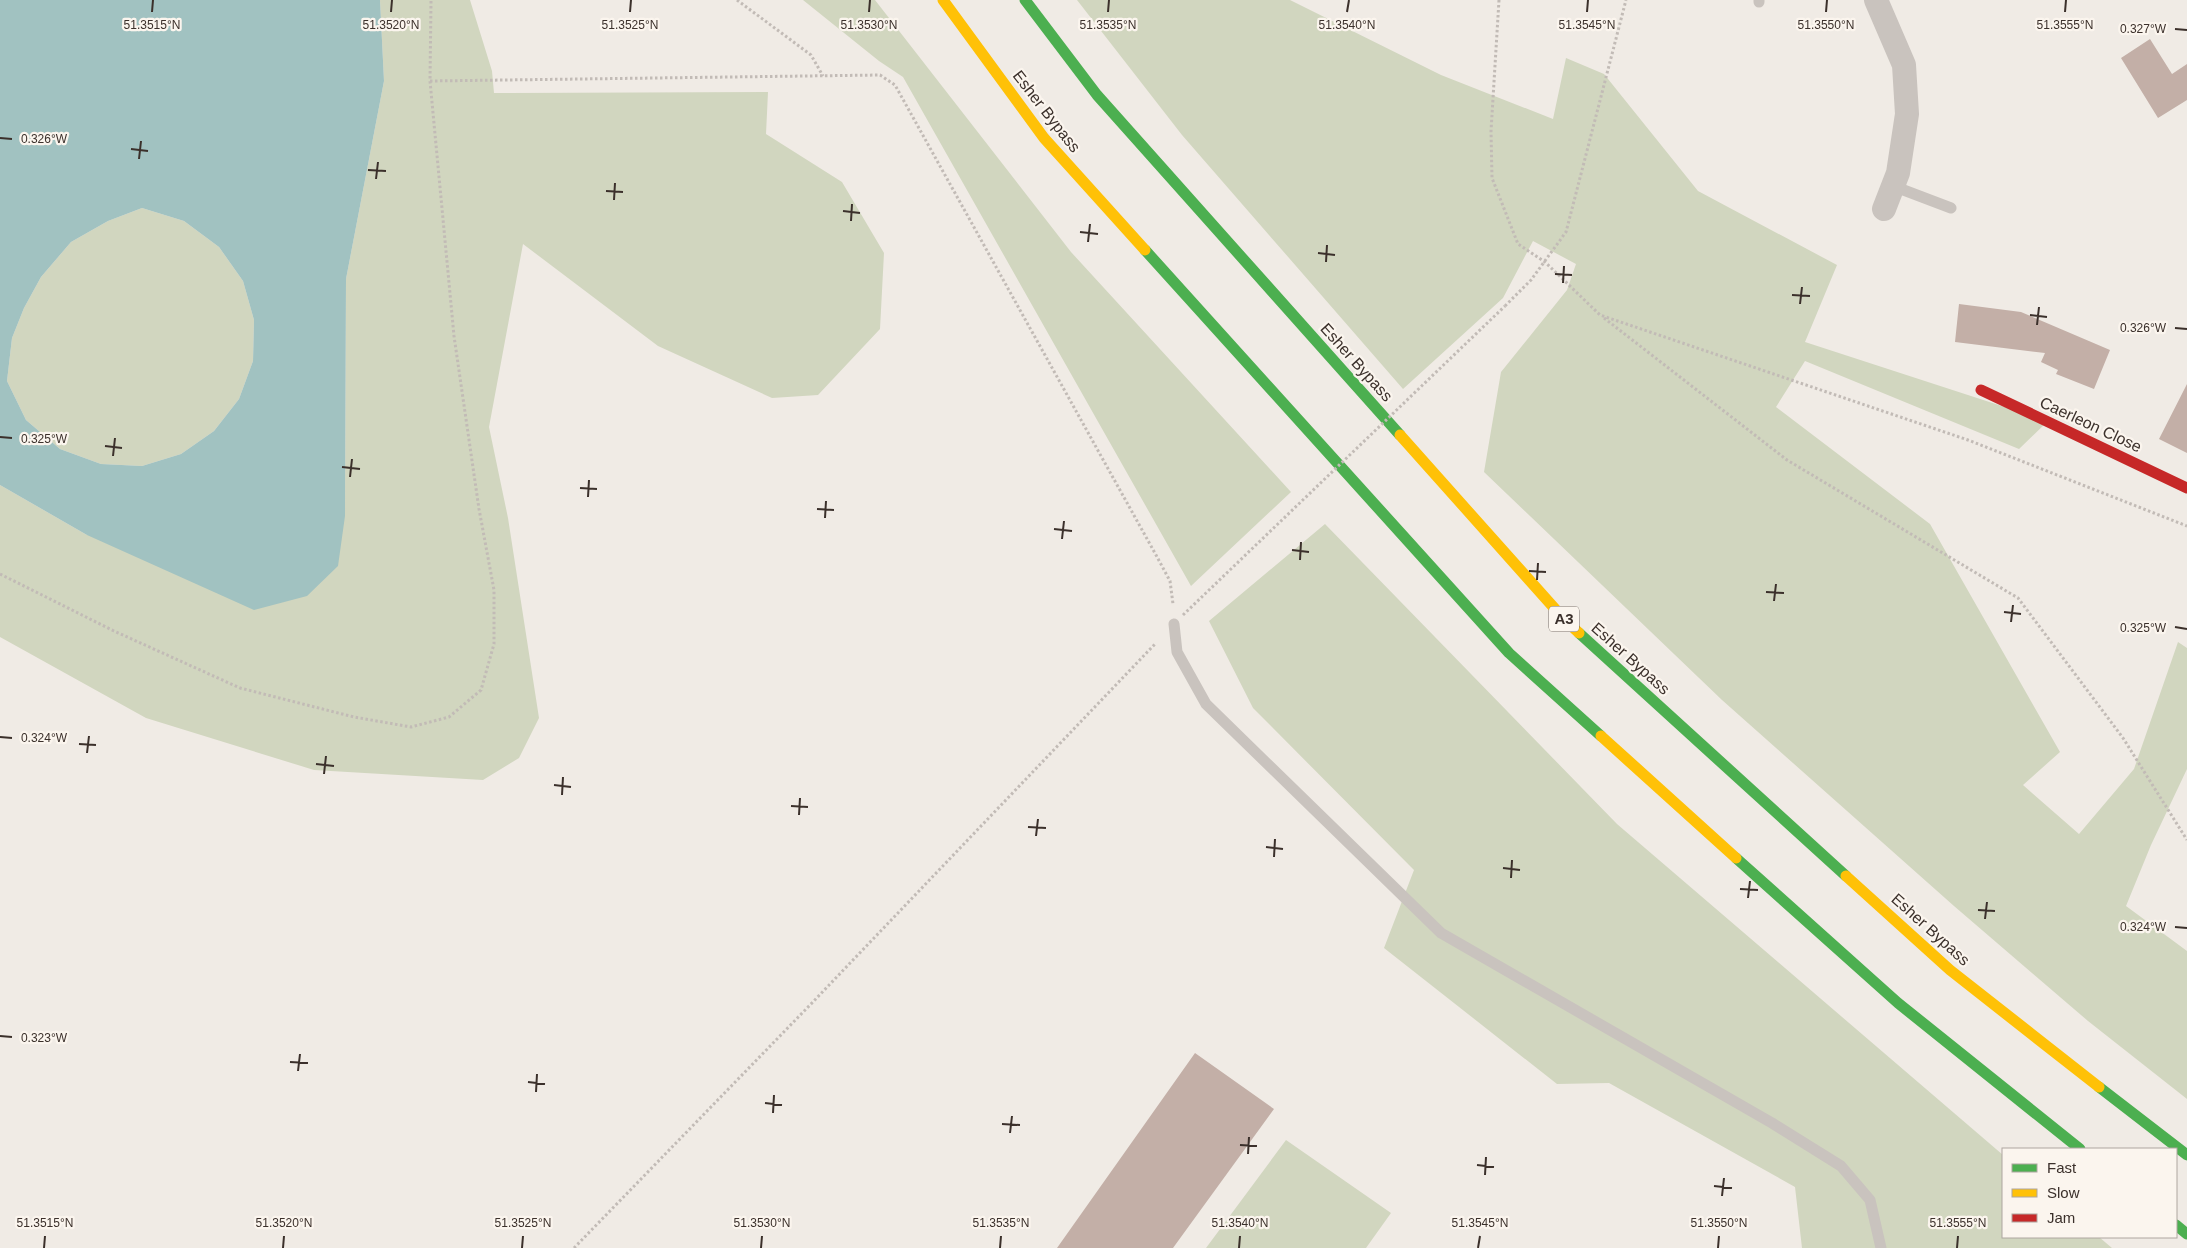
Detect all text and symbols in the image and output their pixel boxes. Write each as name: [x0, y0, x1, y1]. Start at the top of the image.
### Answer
text: 51.3515°N: [124, 18, 180, 32]
text: 51.3520°N: [363, 18, 419, 32]
text: 51.3525°N: [602, 18, 658, 32]
text: 51.3530°N: [841, 18, 897, 32]
text: 51.3535°N: [1080, 18, 1136, 32]
text: 51.3540°N: [1319, 18, 1375, 32]
text: 51.3545°N: [1559, 18, 1615, 32]
text: 51.3550°N: [1798, 18, 1854, 32]
text: 51.3555°N: [2037, 18, 2093, 32]
text: 0.327°W: [2120, 22, 2167, 36]
street label: Esher Bypass: [1010, 67, 1084, 155]
text: 0.326°W: [21, 132, 68, 146]
street label: Esher Bypass: [1317, 320, 1396, 405]
text: 0.326°W: [2120, 321, 2167, 335]
street label: Caerleon Close: [2037, 393, 2144, 456]
text: 0.325°W: [21, 432, 68, 446]
road number: A3: [1549, 606, 1579, 632]
street label: Esher Bypass: [1588, 619, 1673, 698]
text: 0.325°W: [2120, 621, 2167, 635]
text: 0.324°W: [21, 731, 68, 745]
street label: Esher Bypass: [1888, 890, 1973, 969]
text: 0.324°W: [2120, 920, 2167, 934]
text: 0.323°W: [21, 1031, 68, 1045]
legend: [2002, 1148, 2177, 1238]
text: Fast: [2047, 1159, 2077, 1176]
text: Slow: [2047, 1184, 2080, 1201]
text: Jam: [2047, 1209, 2075, 1226]
text: 51.3515°N: [17, 1216, 73, 1230]
text: 51.3520°N: [256, 1216, 312, 1230]
text: 51.3525°N: [495, 1216, 551, 1230]
text: 51.3530°N: [734, 1216, 790, 1230]
text: 51.3535°N: [973, 1216, 1029, 1230]
text: 51.3540°N: [1212, 1216, 1268, 1230]
text: 51.3545°N: [1452, 1216, 1508, 1230]
text: 51.3550°N: [1691, 1216, 1747, 1230]
text: 51.3555°N: [1930, 1216, 1986, 1230]

